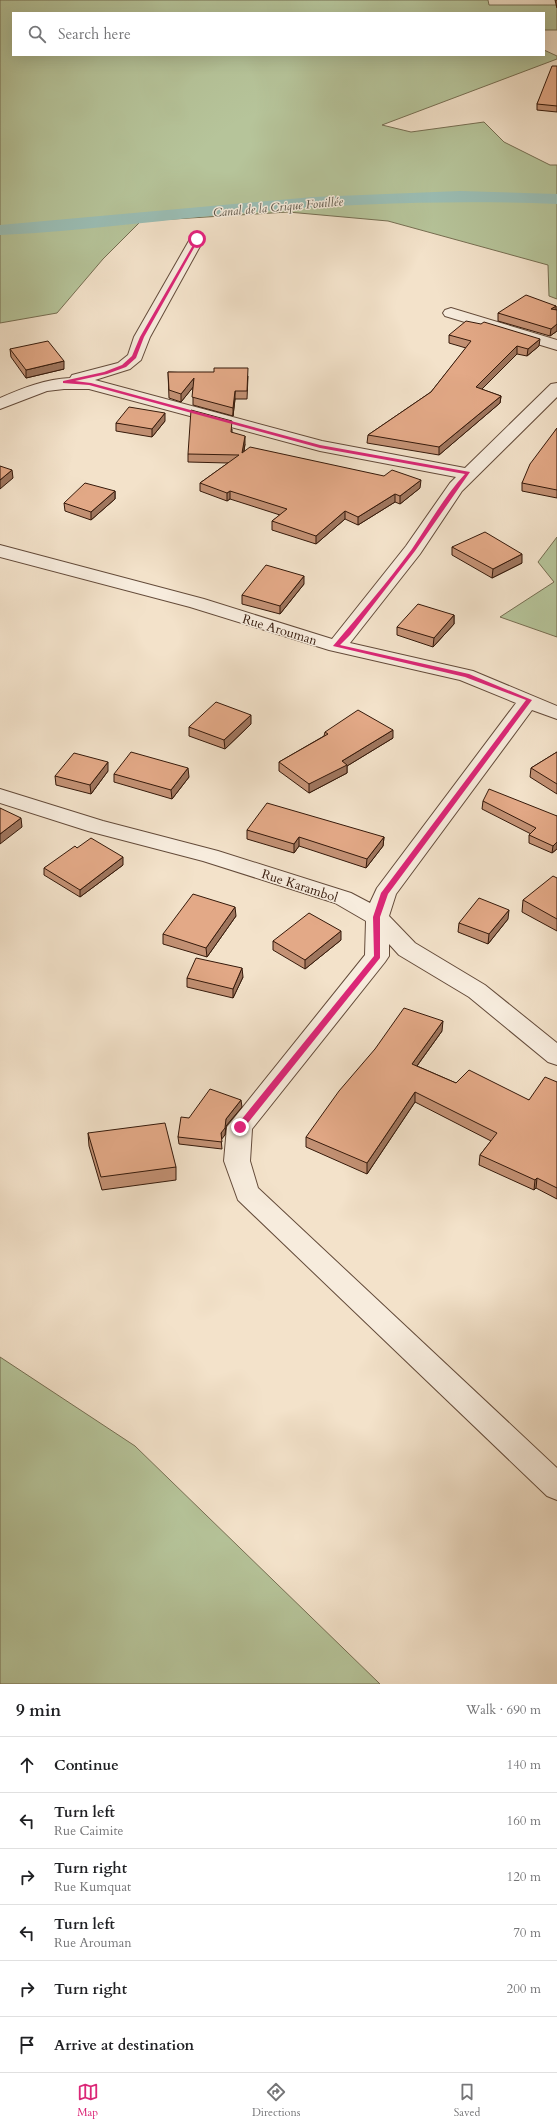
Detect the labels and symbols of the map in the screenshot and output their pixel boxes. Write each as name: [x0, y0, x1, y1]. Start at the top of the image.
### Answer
water label: Canal de la Crique Fouillée: [212, 193, 344, 221]
route start: [188, 230, 206, 248]
street label: Rue Arouman: [240, 610, 320, 650]
street label: Rue Karambol: [259, 865, 341, 907]
route end: [231, 1118, 249, 1136]

